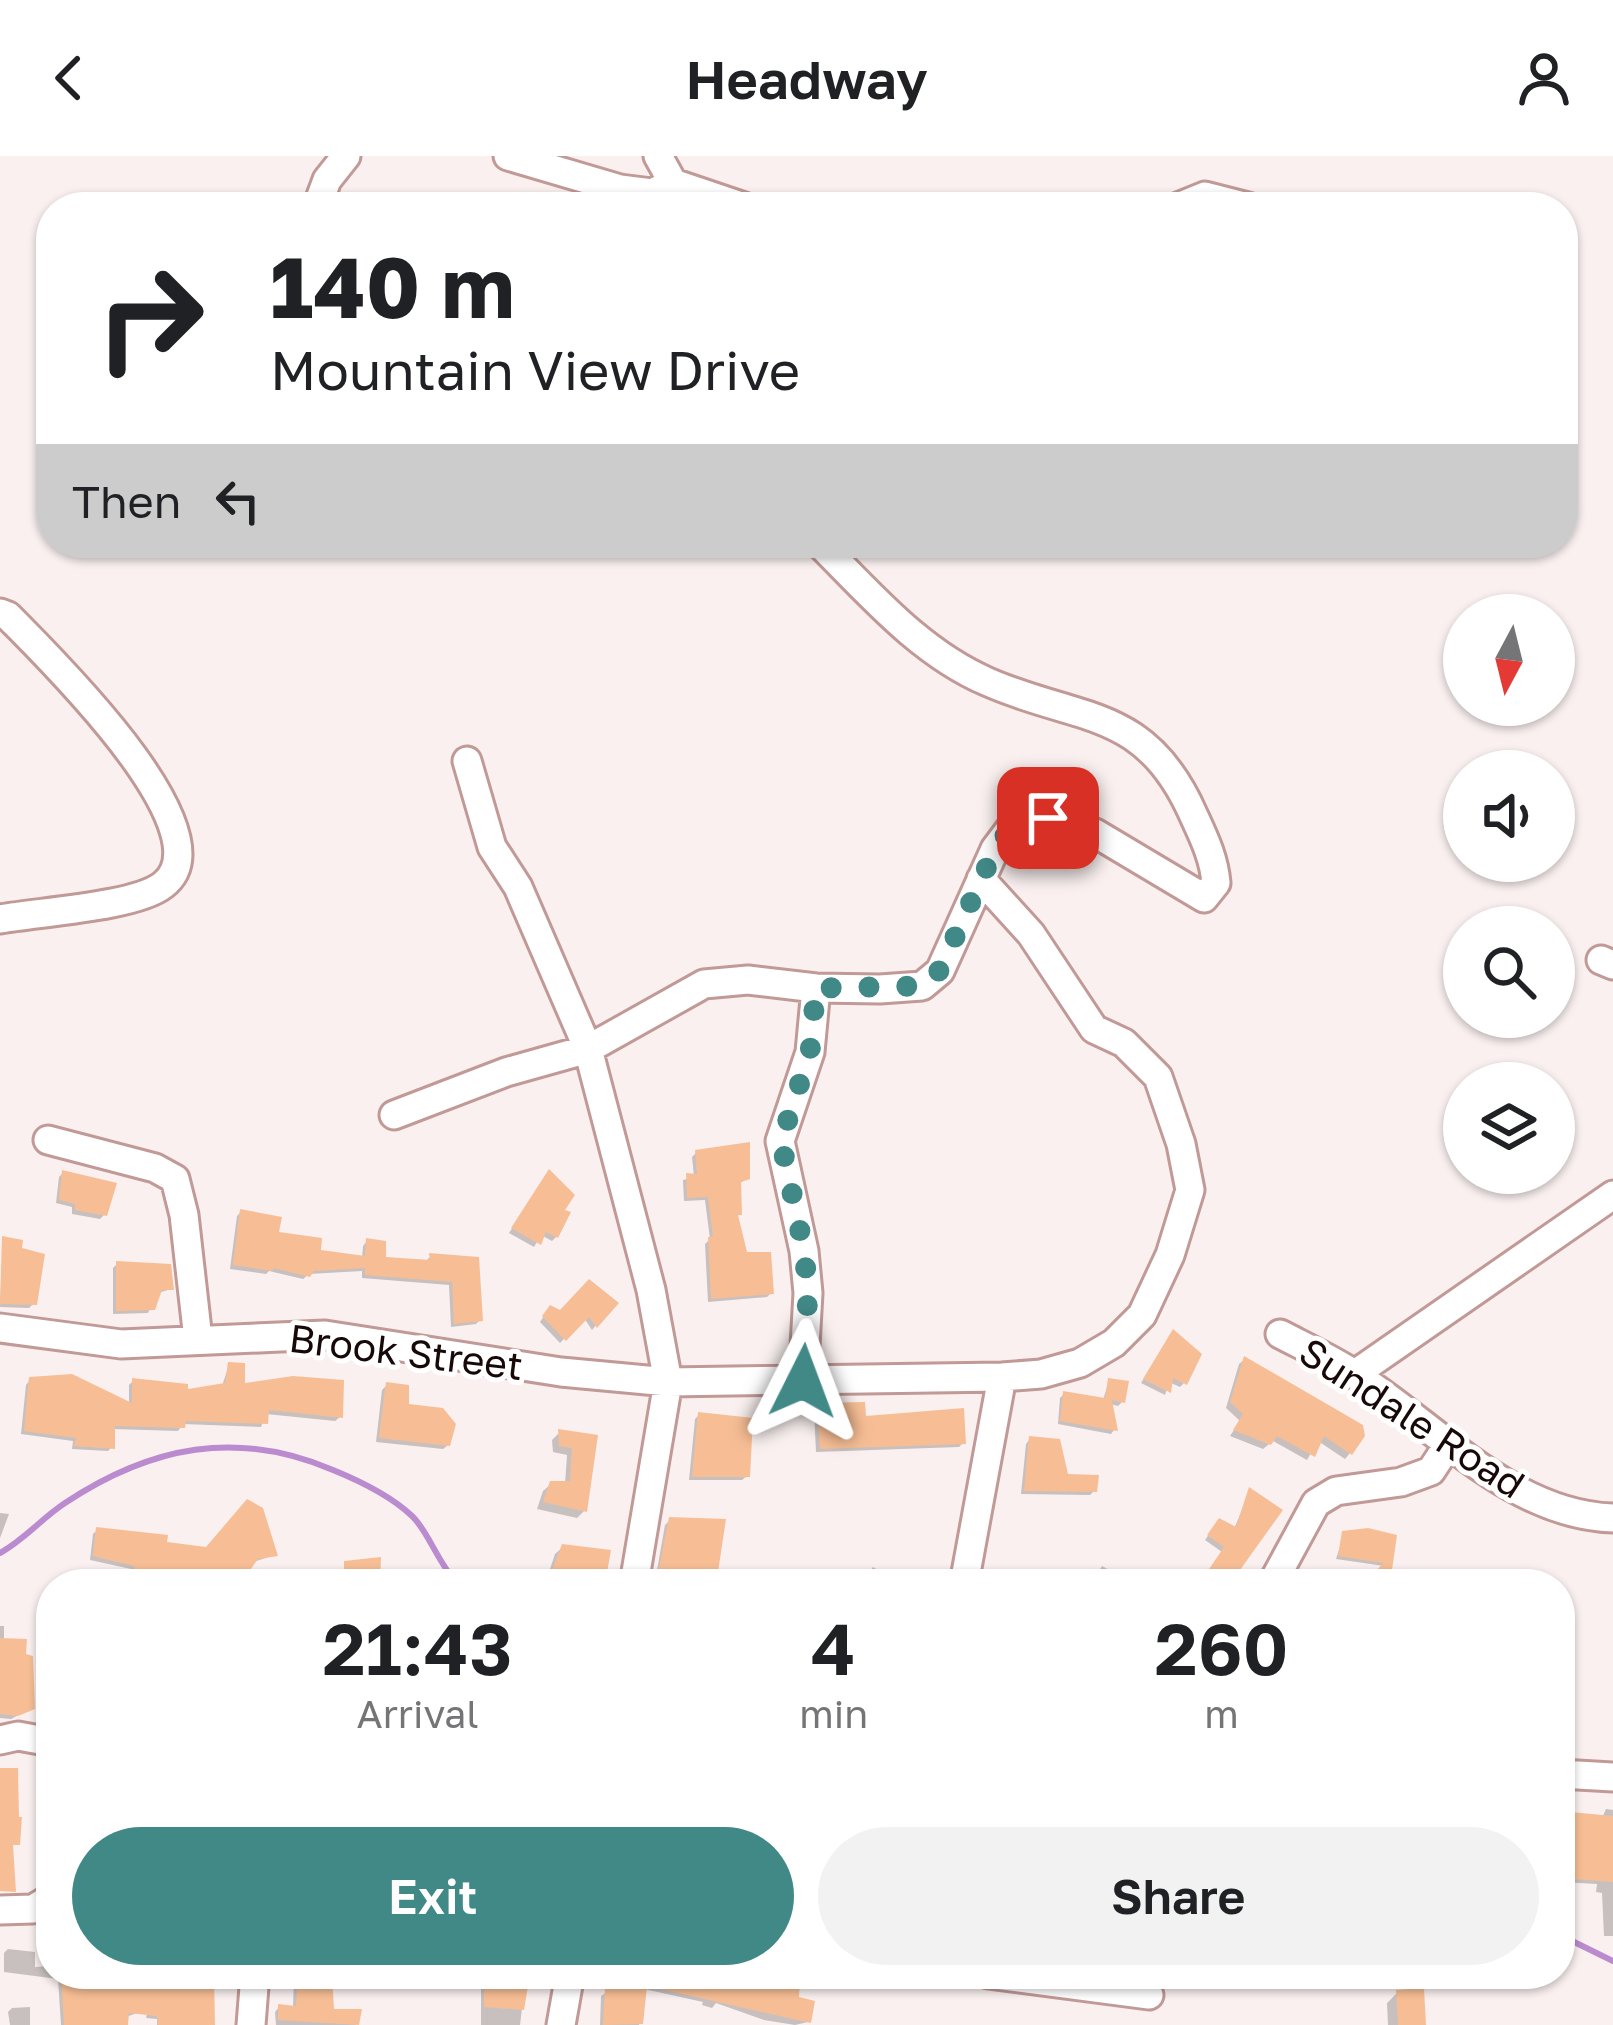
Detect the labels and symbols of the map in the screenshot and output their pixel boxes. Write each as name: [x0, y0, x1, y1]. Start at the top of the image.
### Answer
north arrow: [1443, 594, 1575, 726]
pin: [997, 767, 1099, 869]
street label: Brook Street: [287, 1314, 526, 1389]
position arrow: [740, 1318, 866, 1444]
street label: Sundale Road: [1291, 1327, 1534, 1508]

